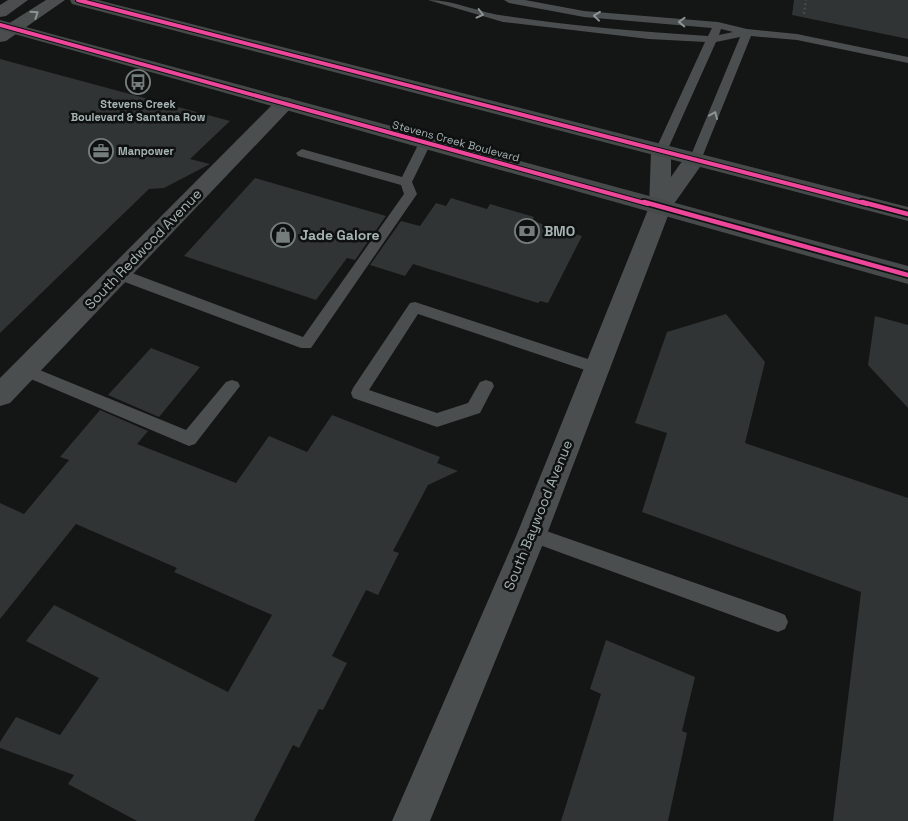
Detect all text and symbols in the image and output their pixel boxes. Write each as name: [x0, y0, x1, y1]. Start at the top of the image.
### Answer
one-way arrow: [475, 8, 484, 19]
one-way arrow: [593, 10, 601, 21]
one-way arrow: [30, 11, 39, 20]
one-way arrow: [677, 16, 685, 27]
bus stop icon: Stevens Creek Boulevard & Santana Row: [125, 69, 151, 95]
place label: Stevens Creek Boulevard & Santana Row: [71, 97, 206, 124]
one-way arrow: [707, 111, 718, 120]
street label: Stevens Creek Boulevard: [391, 117, 521, 165]
office icon: Manpower: [88, 138, 114, 164]
place label: Manpower: [118, 144, 175, 158]
street label: South Redwood Avenue: [81, 185, 205, 313]
bank icon: BMO: [514, 218, 540, 244]
shop icon: Jade Galore: [270, 222, 296, 248]
place label: BMO: [544, 222, 575, 240]
place label: Jade Galore: [300, 226, 380, 244]
street label: South Baywood Avenue: [500, 437, 576, 593]

